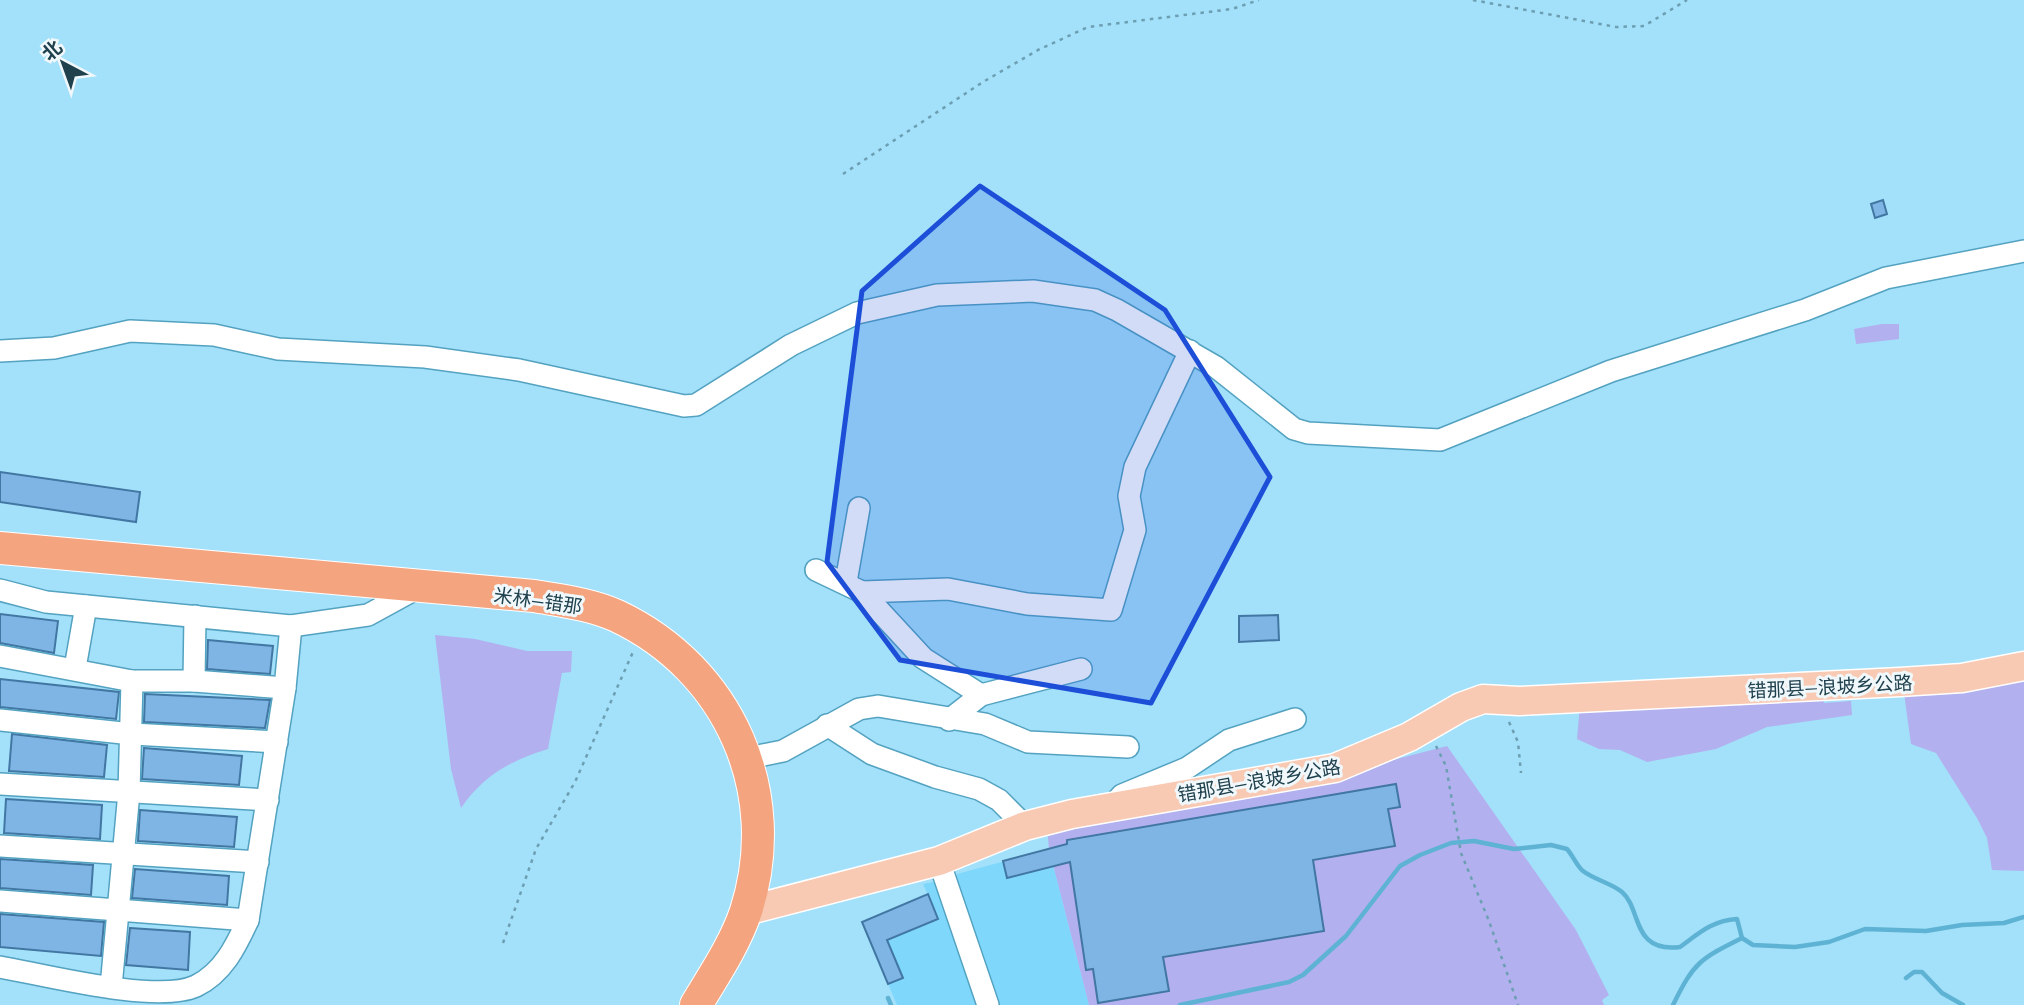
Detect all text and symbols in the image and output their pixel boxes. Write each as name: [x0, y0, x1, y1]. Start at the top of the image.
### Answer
north arrow: [28, 28, 98, 98]
text: 北: [37, 35, 66, 65]
street label: 米林—错那: [492, 582, 584, 618]
street label: 错那县—浪坡乡公路: [1747, 670, 1913, 702]
street label: 错那县—浪坡乡公路: [1176, 754, 1342, 806]

